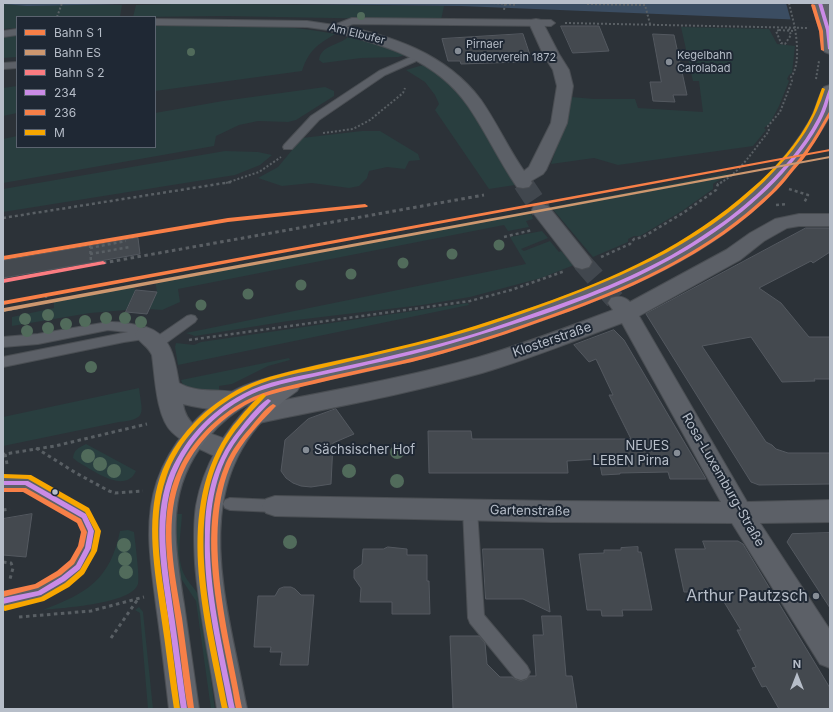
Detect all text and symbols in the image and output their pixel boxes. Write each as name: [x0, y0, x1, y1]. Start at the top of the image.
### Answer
legend: [16, 16, 156, 148]
street label: Am Elbufer: [328, 21, 386, 47]
text: Bahn S 1: [54, 25, 102, 40]
place label: Pirnaer Ruderverein 1872: [466, 38, 556, 64]
text: Bahn ES: [54, 45, 101, 60]
marker: Pirnaer Ruderverein 1872: [453, 46, 463, 56]
place label: Kegelbahn Carolabad: [677, 49, 732, 75]
marker: Kegelbahn Carolabad: [664, 57, 674, 67]
text: Bahn S 2: [54, 65, 105, 80]
text: 234: [54, 85, 76, 100]
text: 236: [54, 105, 76, 120]
text: M: [54, 125, 65, 140]
street label: Klosterstraße: [511, 319, 593, 361]
street label: Rosa-Luxemburg-Straße: [678, 410, 768, 550]
place label: NEUES LEBEN Pirna: [593, 438, 669, 469]
place label: Sächsischer Hof: [314, 442, 415, 458]
marker: Sächsischer Hof: [301, 445, 311, 455]
marker: NEUES LEBEN Pirna: [672, 448, 682, 458]
unlabelled marker: [50, 487, 60, 497]
street label: Gartenstraße: [490, 502, 570, 520]
place label: Arthur Pautzsch: [686, 586, 808, 606]
marker: Arthur Pautzsch: [811, 591, 821, 601]
north arrow: [777, 656, 817, 696]
text: N: [793, 657, 801, 671]

